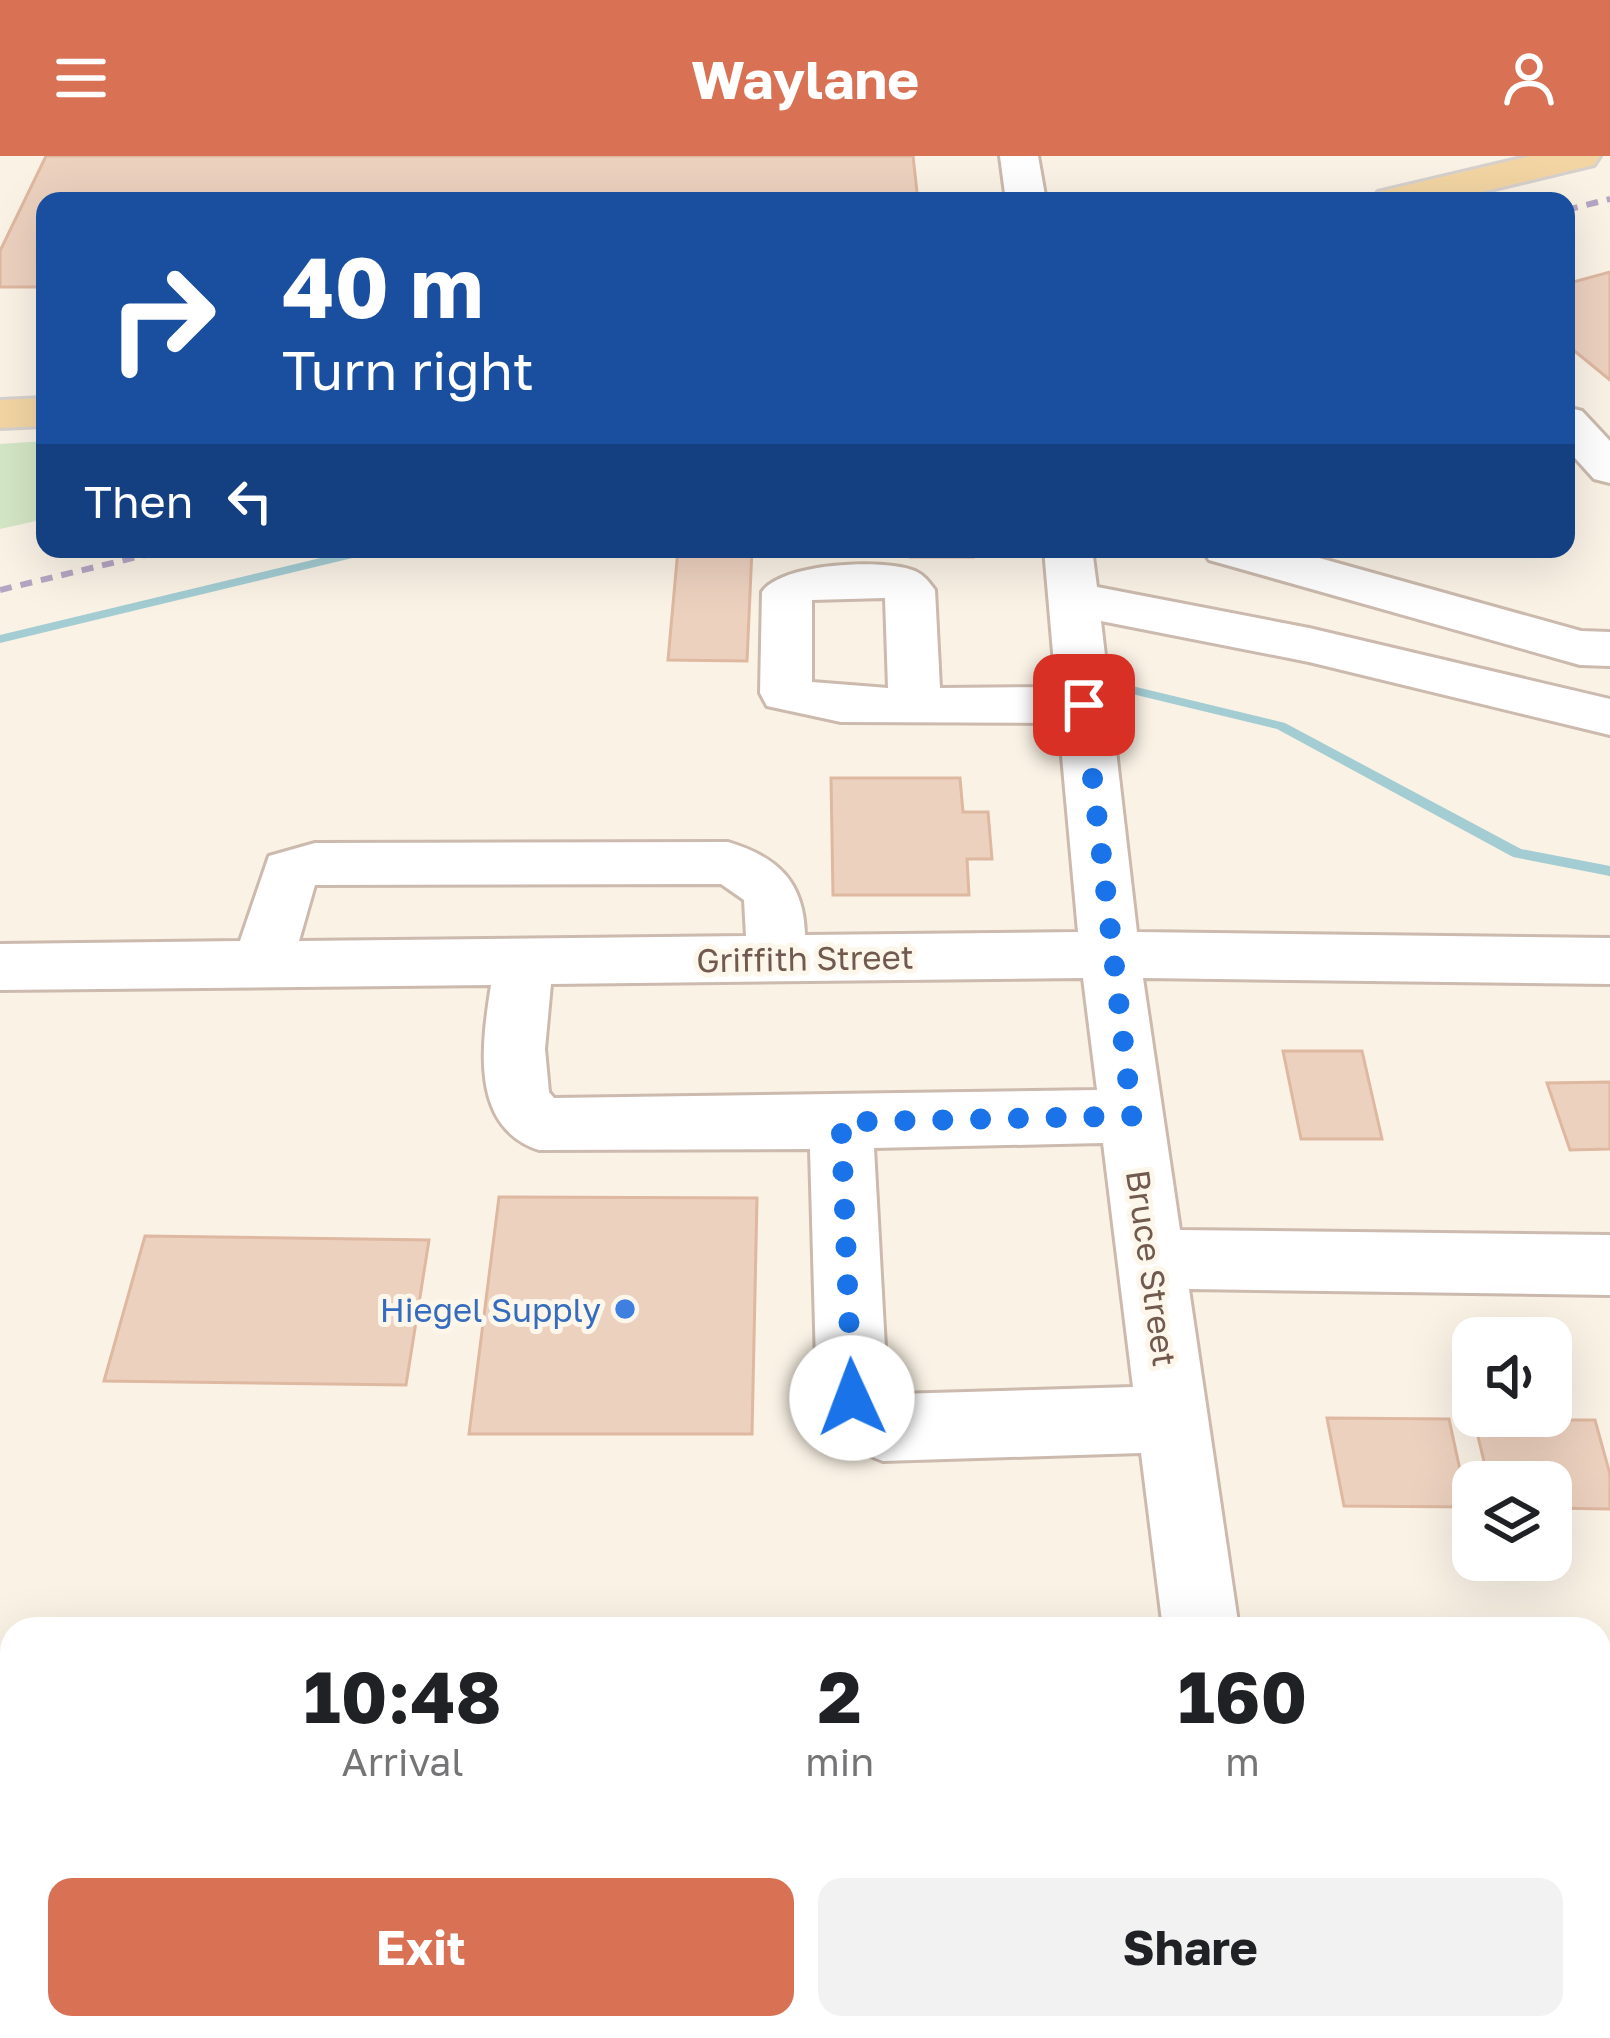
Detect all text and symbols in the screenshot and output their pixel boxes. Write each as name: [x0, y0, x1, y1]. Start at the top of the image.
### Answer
icon: menu: [48, 45, 114, 111]
icon: person: [1496, 45, 1562, 111]
text: Waylane: [691, 46, 919, 111]
text: 40 m: [282, 236, 484, 336]
icon: right: [84, 240, 240, 396]
text: Turn right: [282, 337, 534, 402]
icon: left: [217, 468, 283, 534]
text: Then: [84, 474, 193, 528]
pin: [1033, 654, 1135, 756]
icon: arrive: [1051, 672, 1117, 738]
street label: Griffith Street: [696, 937, 914, 979]
street label: Bruce Street: [1119, 1167, 1185, 1369]
place label: Hiegel Supply: [380, 1290, 601, 1329]
marker: Hiegel Supply: [612, 1296, 638, 1322]
map controls: [1452, 1317, 1572, 1581]
button: sound: [1452, 1317, 1572, 1437]
position arrow: [789, 1335, 915, 1461]
button: layers: [1452, 1461, 1572, 1581]
text: 10:48: [304, 1652, 502, 1739]
text: 2: [818, 1652, 862, 1739]
text: 160: [1178, 1652, 1307, 1739]
text: Arrival: [342, 1738, 464, 1785]
text: min: [805, 1738, 874, 1785]
text: m: [1225, 1738, 1260, 1785]
button: Exit: [48, 1878, 794, 2016]
button: Share: [818, 1878, 1563, 2016]

